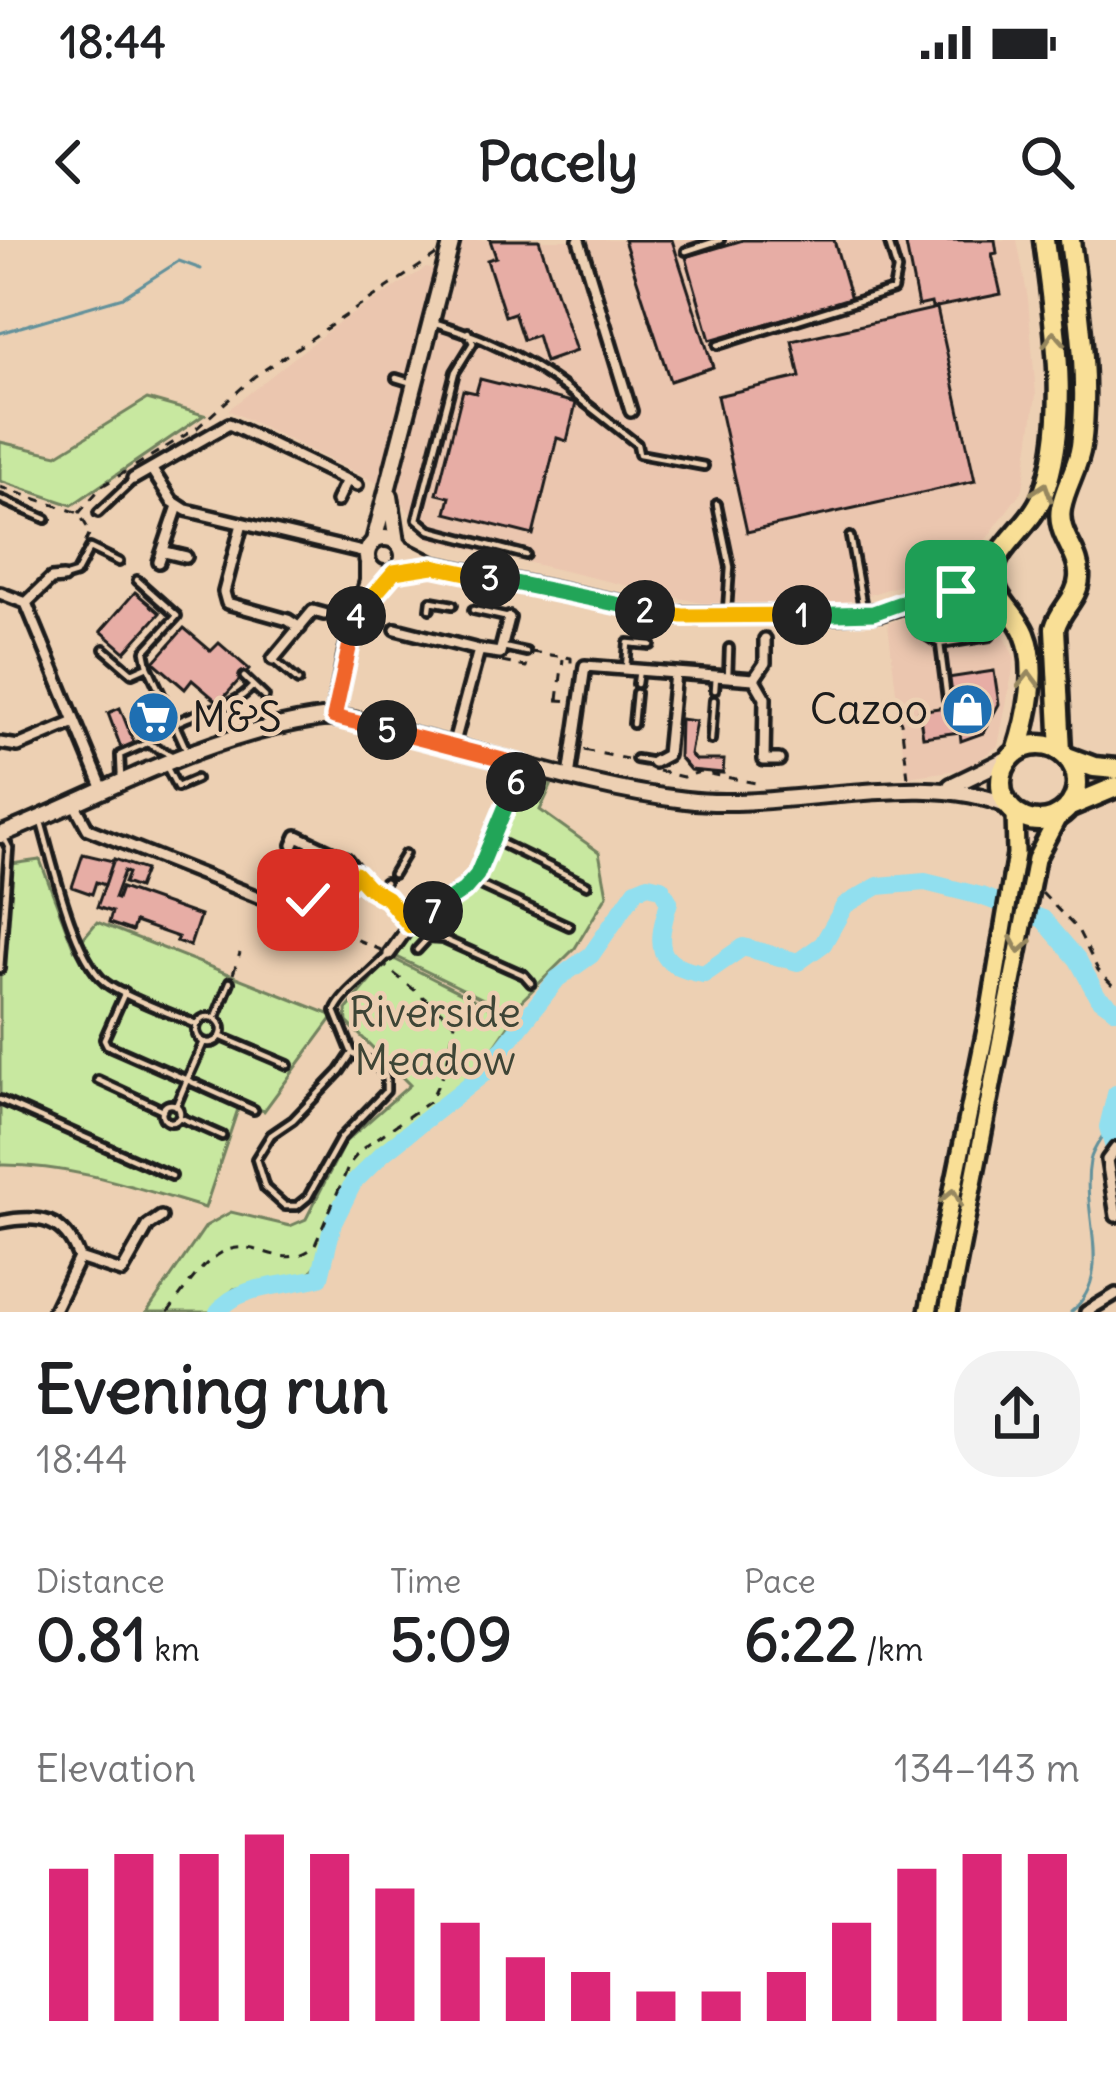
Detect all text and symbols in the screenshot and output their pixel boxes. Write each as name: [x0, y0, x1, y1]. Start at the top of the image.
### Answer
text: 18:44: [60, 14, 166, 70]
text: Pacely: [478, 128, 638, 196]
icon: back: [36, 129, 102, 195]
icon: search: [1014, 129, 1080, 195]
one-way arrow: [1041, 329, 1067, 348]
one-way arrow: [1028, 481, 1053, 502]
pin: [905, 540, 1007, 642]
pin: 3: [460, 548, 520, 608]
text: 3: [481, 557, 499, 599]
icon: arrive: [923, 558, 989, 624]
pin: 2: [615, 580, 675, 640]
pin: 1: [772, 585, 832, 645]
pin: 4: [326, 586, 386, 646]
text: 2: [636, 589, 654, 631]
text: 1: [795, 594, 809, 636]
text: 4: [346, 595, 366, 637]
one-way arrow: [1015, 670, 1041, 689]
shop icon: Cazoo: [939, 681, 995, 737]
place label: Cazoo: [810, 683, 928, 735]
supermarket icon: M&S: [125, 689, 181, 745]
place label: M&S: [192, 691, 282, 743]
pin: 5: [357, 700, 417, 760]
text: 5: [378, 709, 396, 751]
pin: 6: [486, 752, 546, 812]
text: 6: [506, 761, 526, 803]
pin: [257, 849, 359, 951]
icon: check: [275, 867, 341, 933]
pin: 7: [403, 881, 463, 941]
text: 7: [425, 890, 441, 932]
one-way arrow: [1009, 934, 1034, 954]
park label: Riverside Meadow: [349, 986, 521, 1086]
one-way arrow: [939, 1188, 964, 1208]
text: Evening run: [36, 1348, 389, 1431]
button: share: [954, 1351, 1080, 1477]
text: 18:44: [36, 1435, 128, 1484]
text: Distance: [36, 1560, 165, 1602]
text: Time: [390, 1560, 461, 1602]
text: Pace: [744, 1560, 816, 1602]
text: 0.81: [36, 1602, 146, 1677]
text: 5:09: [390, 1602, 512, 1677]
text: 6:22: [744, 1602, 858, 1677]
text: km: [146, 1628, 200, 1670]
text: /km: [858, 1628, 924, 1670]
text: Elevation: [36, 1744, 196, 1793]
text: 134–143 m: [894, 1744, 1080, 1793]

